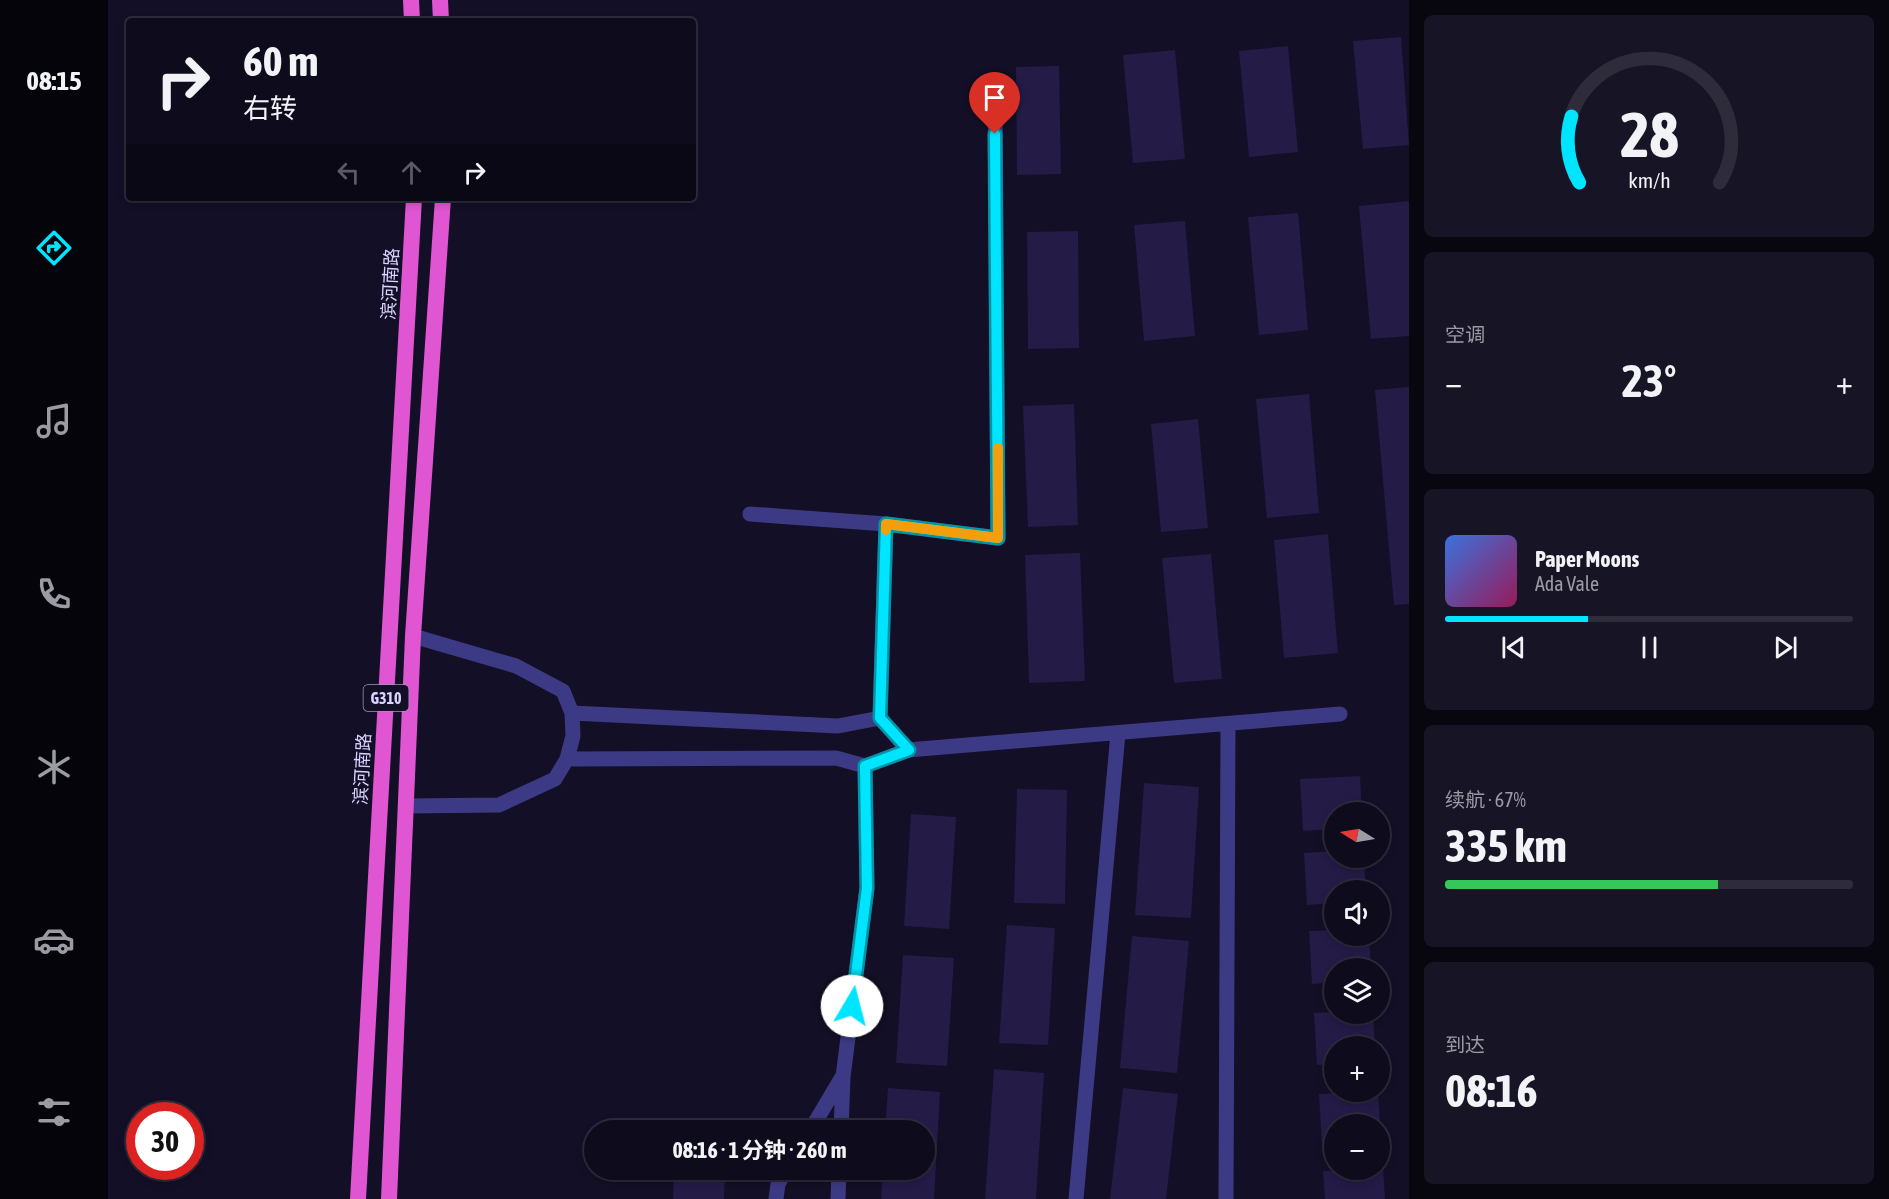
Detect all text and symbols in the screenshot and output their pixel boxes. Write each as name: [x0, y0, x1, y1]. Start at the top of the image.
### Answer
text: 60 m: [243, 37, 318, 85]
icon: right: [144, 42, 222, 120]
text: 08:15: [26, 65, 82, 96]
pin: [969, 72, 1020, 134]
icon: arrive: [978, 81, 1011, 114]
text: 右转: [243, 93, 297, 124]
text: 28: [1620, 99, 1678, 170]
icon: left: [332, 156, 365, 189]
icon: ahead: [395, 156, 428, 189]
icon: right: [458, 156, 491, 189]
text: km/h: [1628, 168, 1670, 193]
icon: directions: [33, 227, 75, 269]
street label: 滨河南路: [378, 247, 402, 321]
text: 空调: [1445, 323, 1485, 346]
text: 23°: [1622, 355, 1676, 407]
text: −: [1445, 363, 1462, 401]
text: +: [1836, 363, 1853, 401]
icon: music: [33, 400, 75, 442]
text: Paper Moons: [1535, 546, 1639, 572]
text: Ada Vale: [1535, 572, 1599, 595]
icon: phone: [33, 573, 75, 615]
icon: previous: [1497, 631, 1530, 664]
icon: pause: [1633, 631, 1666, 664]
icon: next: [1769, 631, 1802, 664]
road number: G310: [364, 685, 408, 711]
street label: 滨河南路: [350, 732, 374, 806]
icon: climate: [33, 746, 75, 788]
text: 续航 · 67%: [1445, 788, 1526, 811]
north arrow: [1324, 802, 1390, 868]
map controls: [1324, 802, 1390, 1180]
text: 335 km: [1445, 820, 1567, 872]
button: sound: [1324, 880, 1390, 946]
icon: car: [33, 919, 75, 961]
button: layers: [1324, 958, 1390, 1024]
position arrow: [820, 974, 884, 1038]
text: 到达: [1445, 1033, 1485, 1056]
button: +: [1324, 1036, 1390, 1102]
text: 08:16: [1445, 1065, 1538, 1117]
icon: filters: [33, 1091, 75, 1133]
speed limit sign: 30: [126, 1102, 204, 1180]
button: −: [1324, 1114, 1390, 1180]
text: 08:16 · 1 分钟 · 260 m: [673, 1137, 846, 1163]

